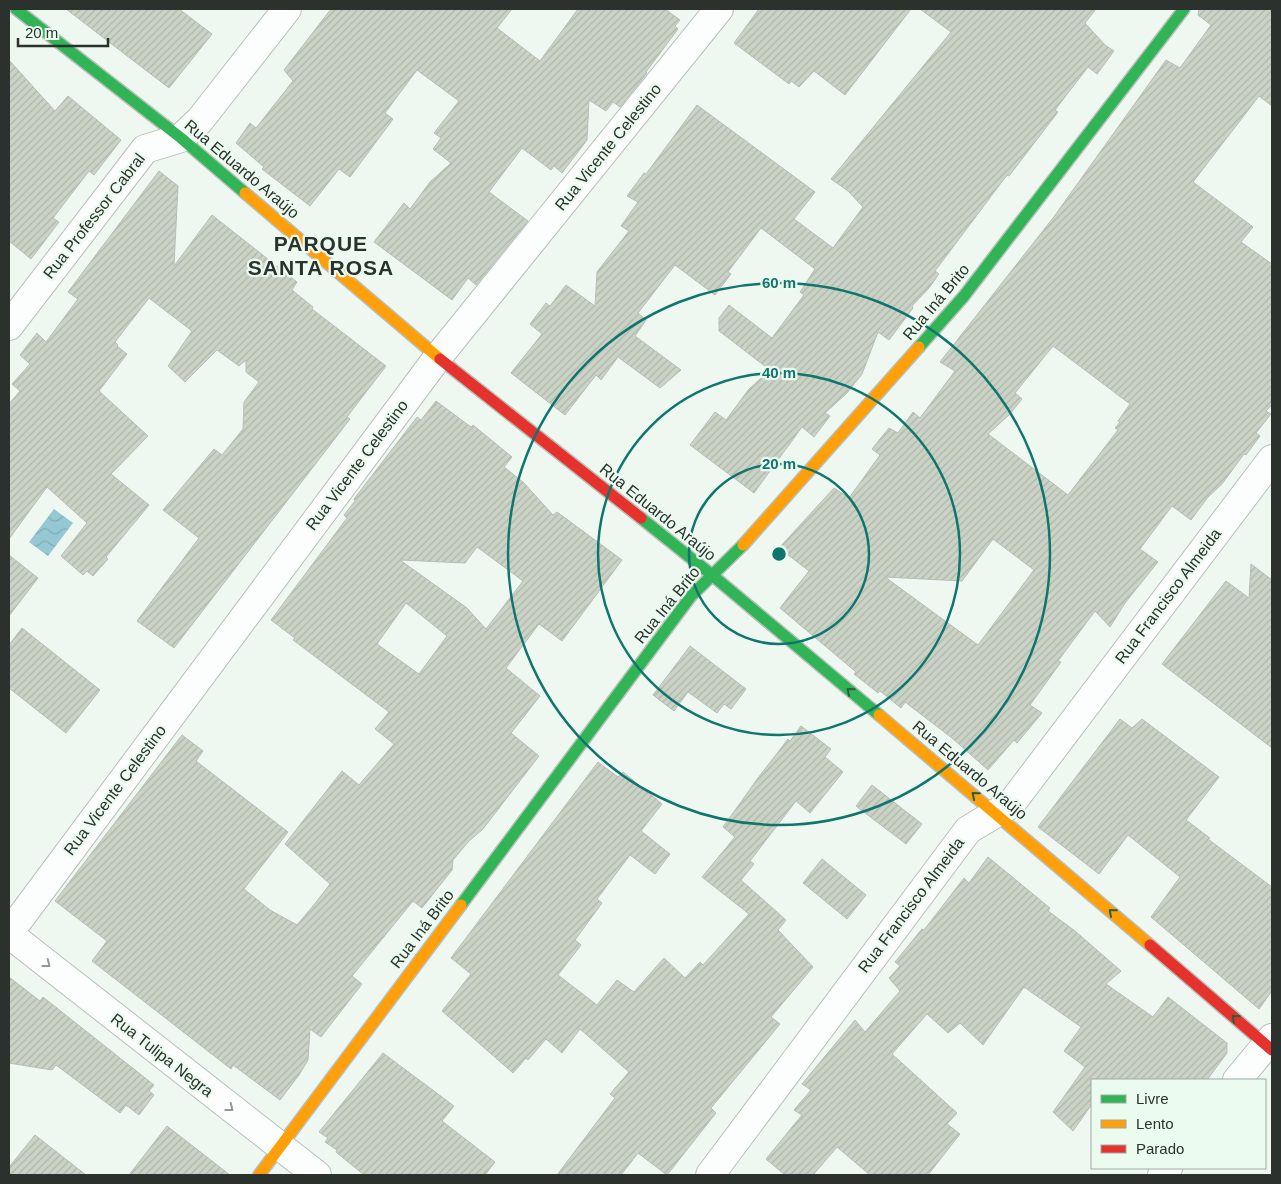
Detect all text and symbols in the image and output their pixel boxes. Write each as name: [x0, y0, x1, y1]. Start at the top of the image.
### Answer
scale bar: [18, 15, 108, 47]
text: 20 m: [25, 24, 58, 41]
street label: Rua Vicente Celestino: [552, 80, 664, 214]
street label: Rua Eduardo Araújo: [181, 116, 303, 222]
street label: Rua Professor Cabral: [40, 150, 148, 282]
district label: PARQUE SANTA ROSA: [248, 232, 394, 279]
street label: Rua Iná Brito: [899, 261, 973, 343]
text: 60 m: [762, 274, 796, 291]
text: 40 m: [762, 364, 796, 381]
street label: Rua Vicente Celestino: [303, 397, 411, 533]
text: 20 m: [762, 455, 796, 472]
street label: Rua Eduardo Araújo: [597, 460, 719, 564]
street label: Rua Francisco Almeida: [1112, 525, 1224, 667]
centre of rings: [770, 545, 788, 563]
street label: Rua Iná Brito: [631, 563, 703, 647]
one-way arrow: [847, 688, 856, 697]
street label: Rua Eduardo Araújo: [909, 717, 1031, 823]
street label: Rua Vicente Celestino: [61, 722, 169, 858]
one-way arrow: [972, 793, 981, 801]
street label: Rua Francisco Almeida: [855, 834, 967, 976]
street label: Rua Iná Brito: [387, 887, 457, 971]
one-way arrow: [1109, 909, 1118, 918]
one-way arrow: [41, 959, 50, 967]
street label: Rua Tulipa Negra: [108, 1010, 216, 1100]
one-way arrow: [1232, 1015, 1241, 1024]
legend: [1091, 1079, 1266, 1169]
text: Livre: [1136, 1090, 1169, 1107]
one-way arrow: [224, 1102, 233, 1110]
text: Lento: [1136, 1115, 1174, 1132]
text: Parado: [1136, 1140, 1184, 1157]

